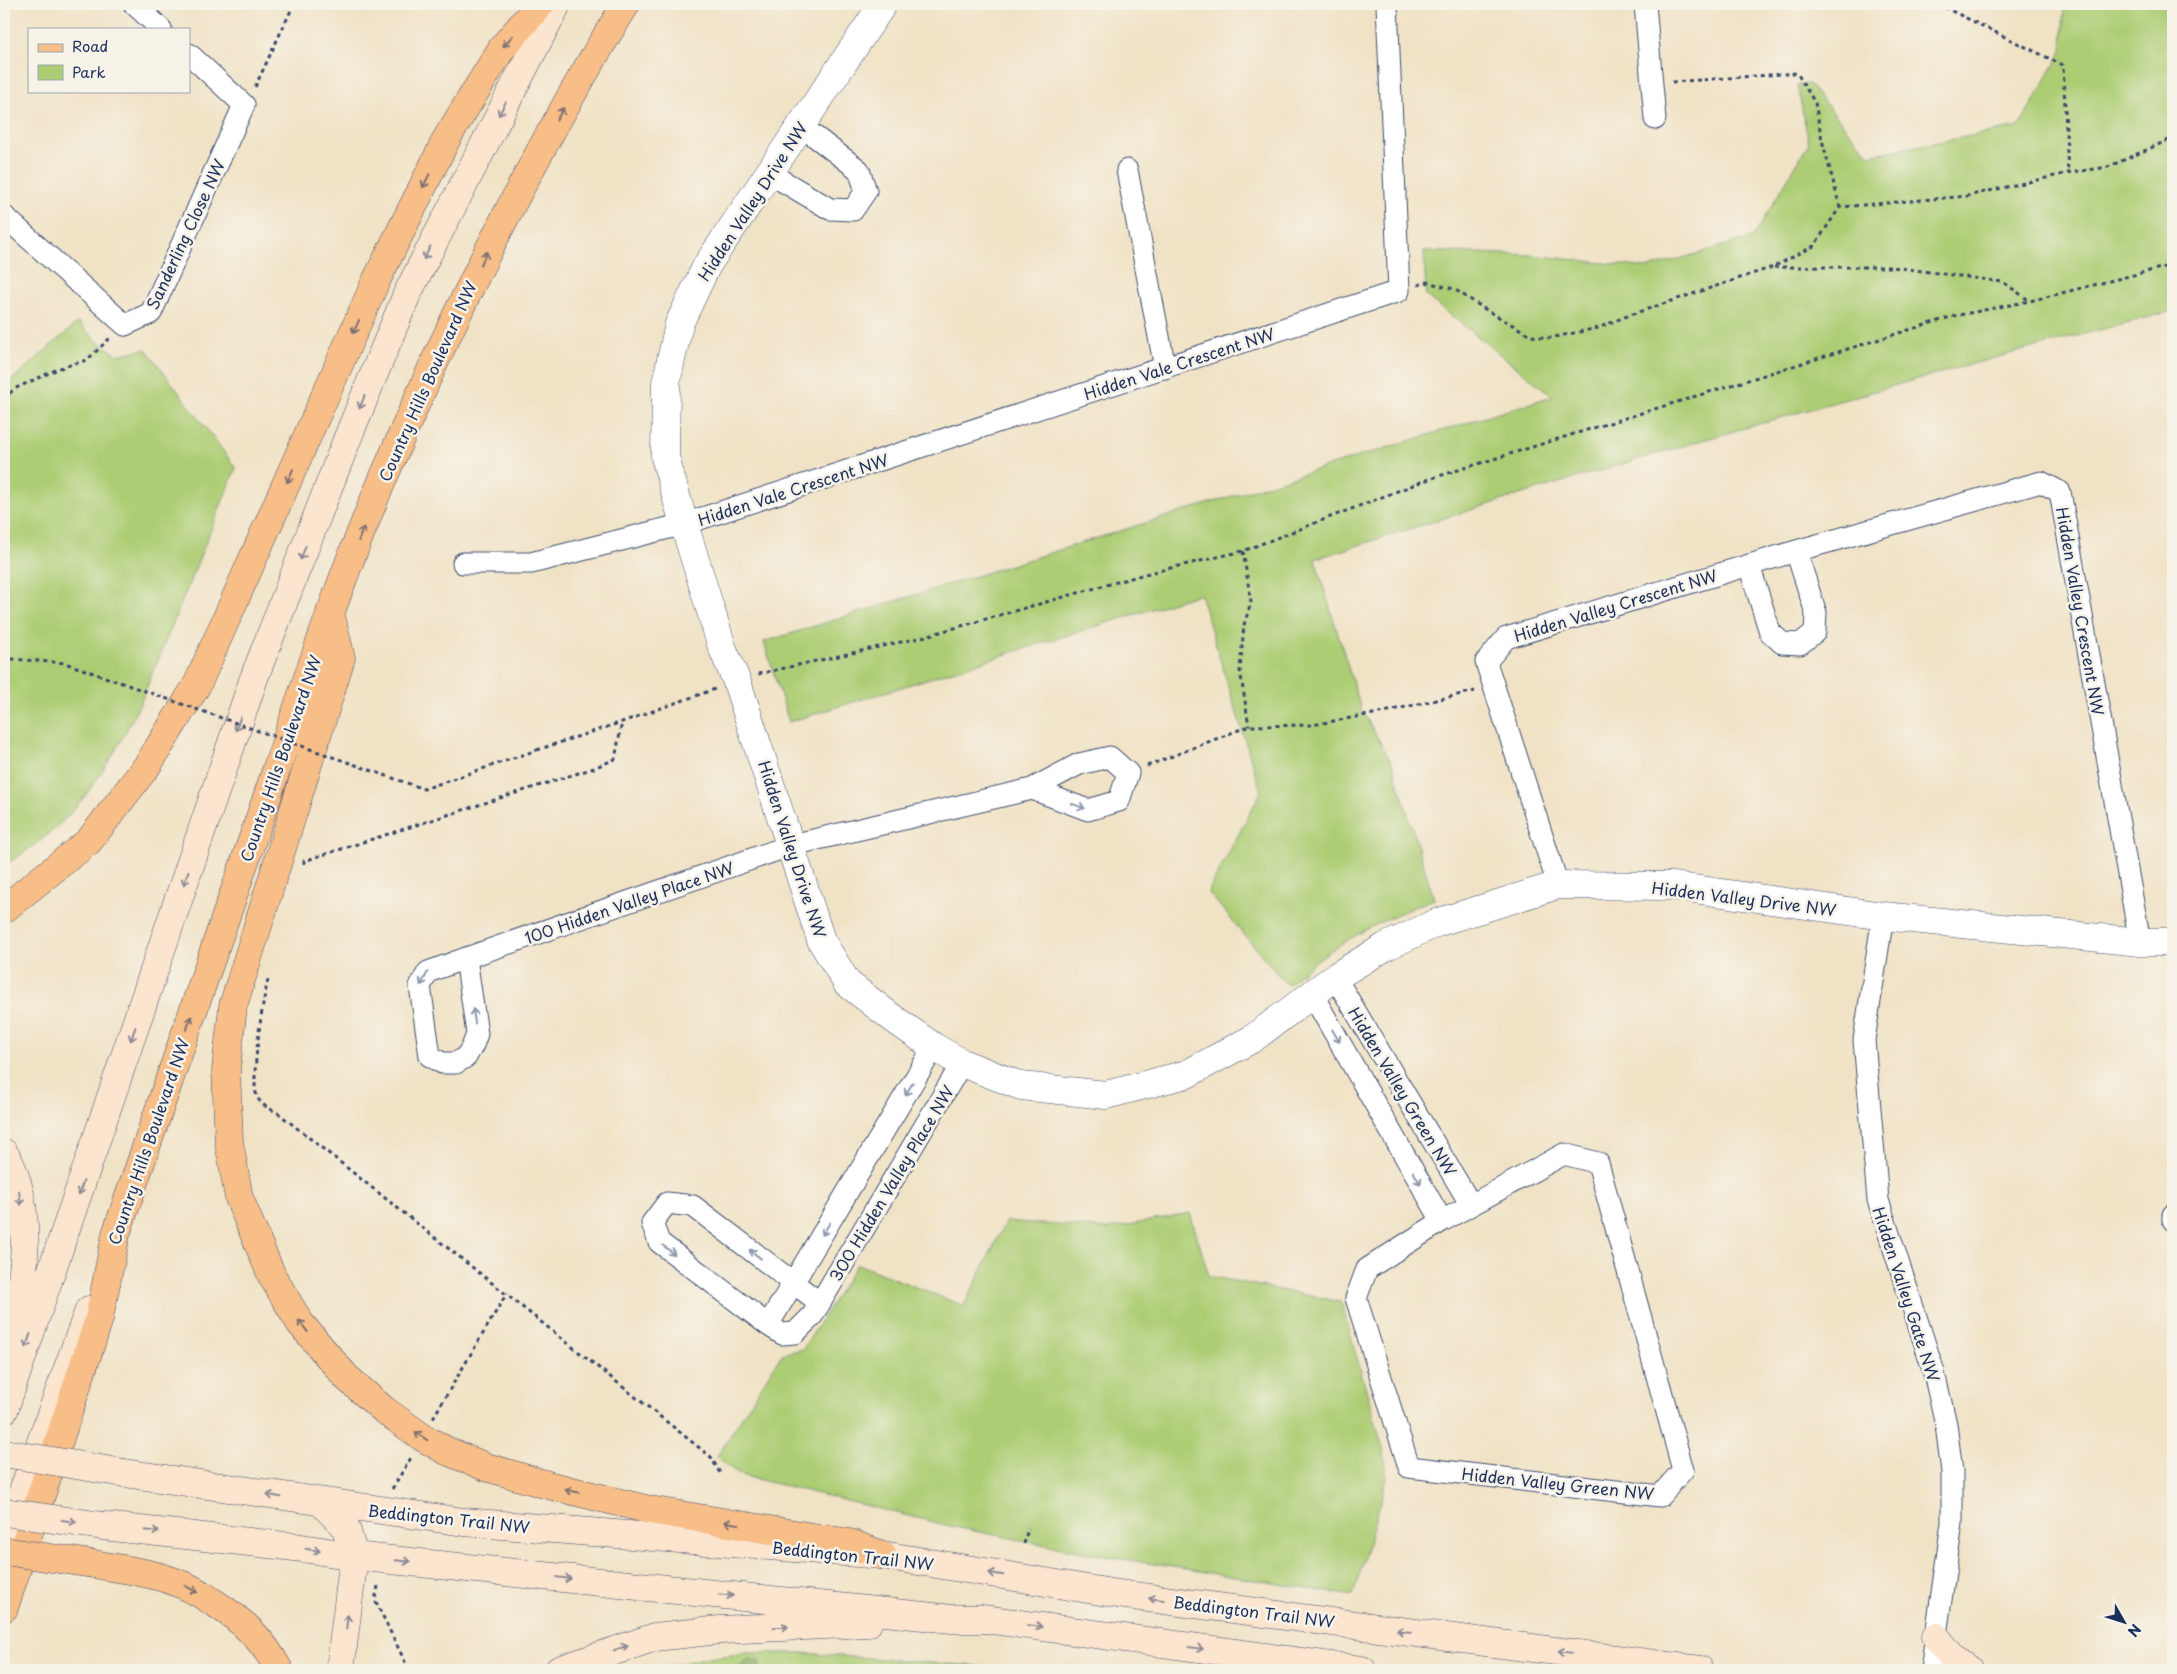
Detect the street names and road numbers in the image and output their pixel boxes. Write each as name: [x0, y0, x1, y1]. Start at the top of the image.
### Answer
street label: Hidden Valley Drive NW: [691, 117, 813, 285]
street label: Sanderling Close NW: [140, 155, 230, 313]
street label: Country Hills Boulevard NW: [372, 277, 482, 485]
street label: Hidden Vale Crescent NW: [1080, 321, 1278, 405]
street label: Hidden Vale Crescent NW: [694, 447, 892, 531]
street label: Hidden Valley Crescent NW: [2051, 505, 2111, 717]
street label: Hidden Valley Crescent NW: [1511, 563, 1719, 647]
street label: Country Hills Boulevard NW: [233, 651, 327, 865]
street label: Hidden Valley Drive NW: [753, 757, 833, 941]
street label: 100 Hidden Valley Place NW: [521, 855, 737, 949]
street label: Hidden Valley Drive NW: [1650, 875, 1838, 921]
street label: Hidden Valley Green NW: [1343, 1002, 1463, 1180]
street label: Country Hills Boulevard NW: [101, 1034, 195, 1248]
street label: 300 Hidden Valley Place NW: [823, 1080, 959, 1286]
street label: Hidden Valley Gate NW: [1867, 1203, 1947, 1385]
street label: Hidden Valley Green NW: [1461, 1461, 1655, 1505]
street label: Beddington Trail NW: [367, 1498, 531, 1538]
street label: Beddington Trail NW: [771, 1535, 935, 1575]
street label: Beddington Trail NW: [1172, 1589, 1336, 1633]

